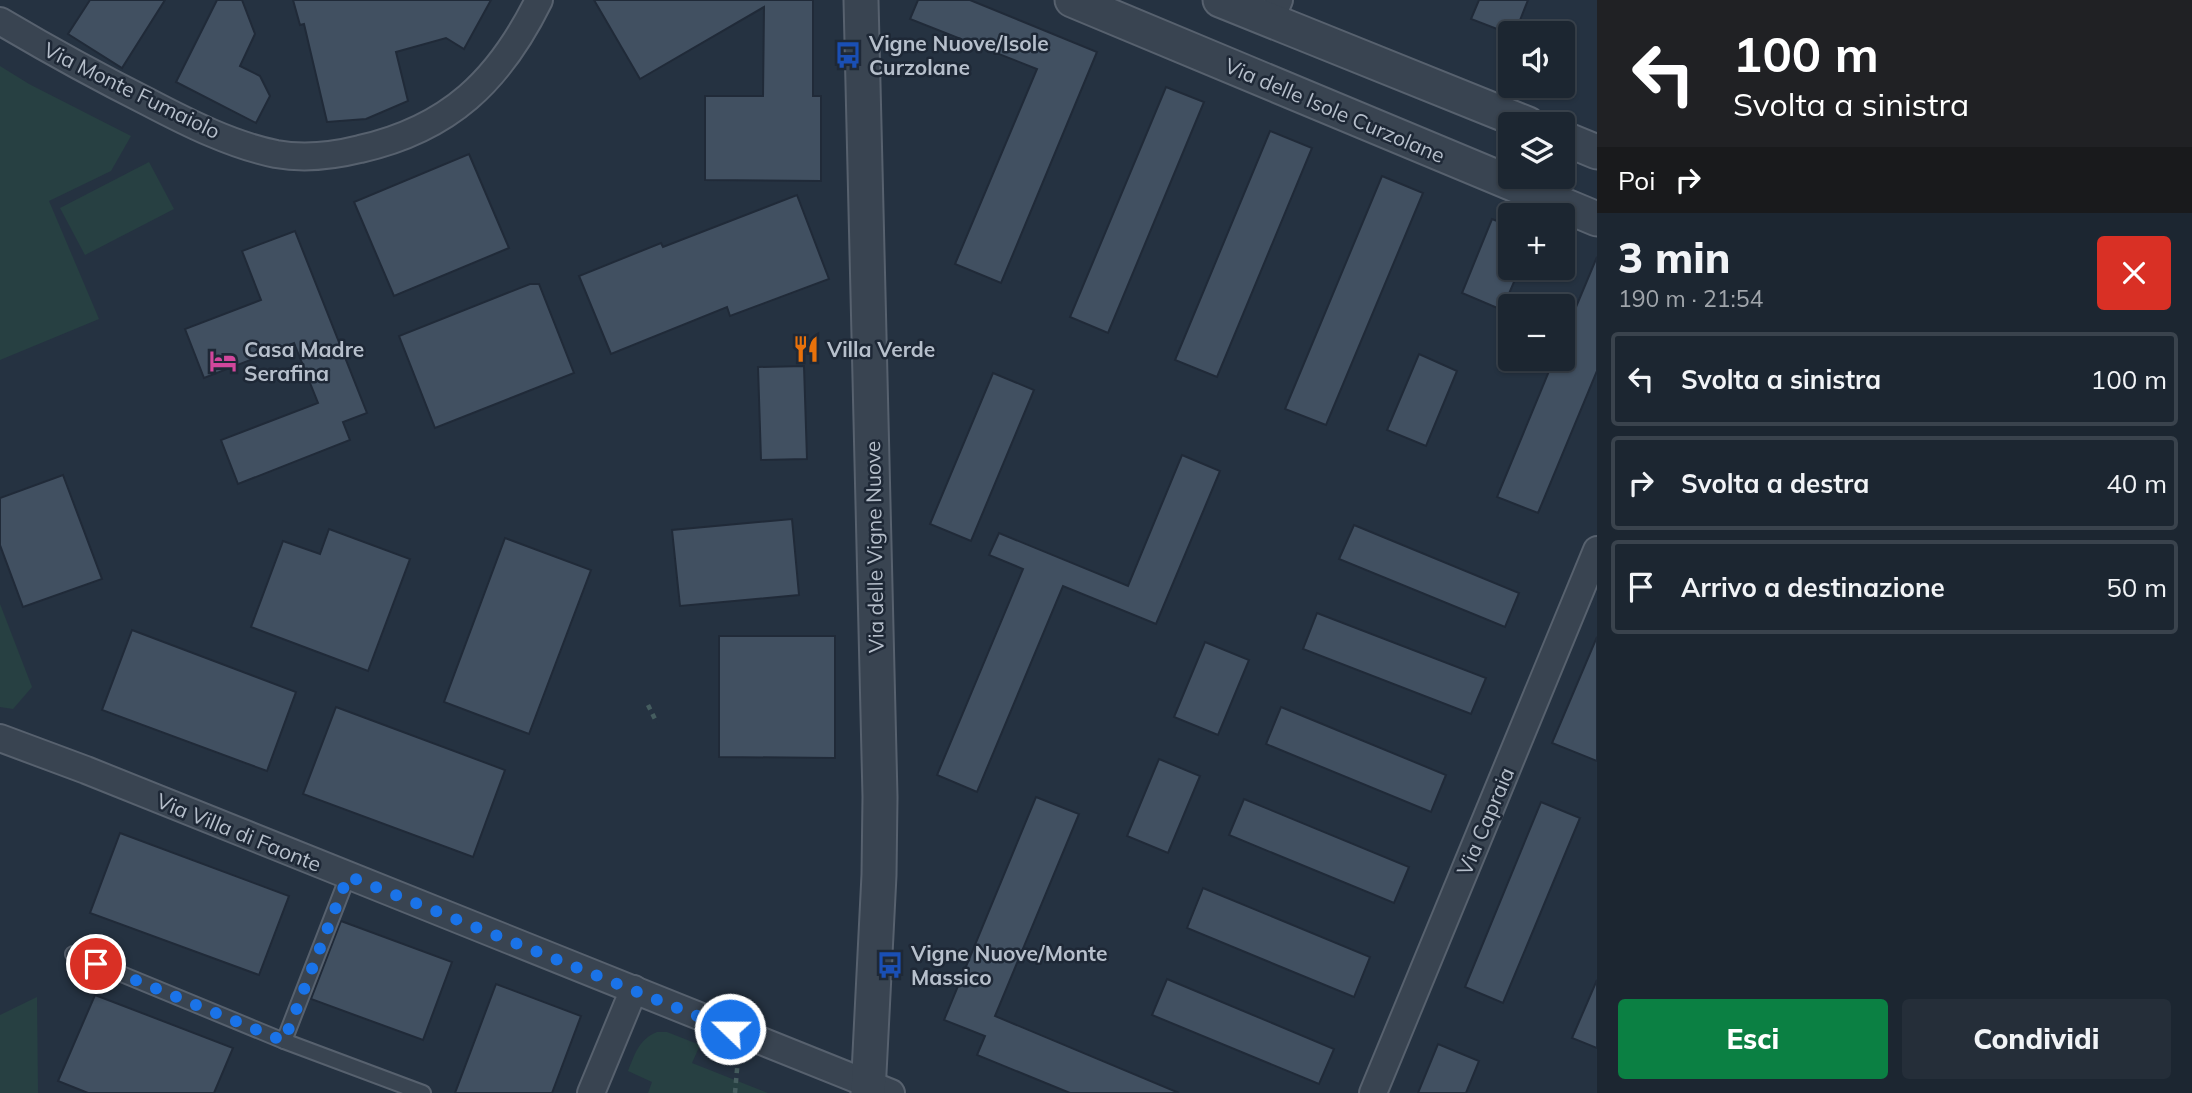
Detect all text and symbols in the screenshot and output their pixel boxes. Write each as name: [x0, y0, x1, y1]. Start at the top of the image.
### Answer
map controls: [1498, 21, 1575, 371]
button: sound: [1498, 21, 1575, 98]
text: 100 m: [1733, 23, 1879, 84]
icon: left: [1618, 28, 1709, 119]
place label: Vigne Nuove/Isole Curzolane: [868, 30, 1049, 80]
street label: Via Monte Fumaiolo: [40, 36, 224, 144]
bus stop icon: Vigne Nuove/Isole Curzolane: [833, 40, 863, 70]
street label: Via delle Isole Curzolane: [1221, 52, 1449, 168]
text: Svolta a sinistra: [1733, 84, 1969, 124]
button: layers: [1498, 112, 1575, 189]
icon: right: [1669, 161, 1707, 199]
text: Poi: [1618, 164, 1655, 197]
button: +: [1498, 203, 1575, 280]
text: 3 min: [1618, 231, 1731, 284]
button: close: [2097, 236, 2171, 310]
text: 190 m · 21:54: [1618, 284, 1763, 313]
button: −: [1498, 294, 1575, 371]
restaurant icon: Villa Verde: [791, 334, 821, 364]
place label: Casa Madre Serafina: [244, 336, 364, 386]
place label: Villa Verde: [826, 336, 935, 362]
hotel icon: Casa Madre Serafina: [208, 346, 238, 376]
icon: left: [1622, 360, 1660, 398]
text: Svolta a sinistra: [1681, 363, 1881, 396]
text: 100 m: [2091, 363, 2167, 396]
street label: Via delle Vigne Nuove: [859, 441, 889, 653]
icon: right: [1622, 464, 1660, 502]
text: Svolta a destra: [1681, 467, 1869, 500]
text: 40 m: [2106, 467, 2167, 500]
icon: arrive: [1622, 568, 1660, 606]
text: Arrivo a destinazione: [1681, 571, 1945, 604]
text: 50 m: [2106, 571, 2167, 604]
street label: Via Capraia: [1451, 763, 1519, 879]
street label: Via Villa di Faonte: [153, 787, 325, 877]
pin: [66, 934, 126, 994]
place label: Vigne Nuove/Monte Massico: [910, 940, 1107, 990]
icon: arrive: [77, 945, 115, 983]
bus stop icon: Vigne Nuove/Monte Massico: [875, 950, 905, 980]
position arrow: [693, 992, 767, 1066]
button: Esci: [1618, 999, 1888, 1079]
button: Condividi: [1902, 999, 2171, 1079]

